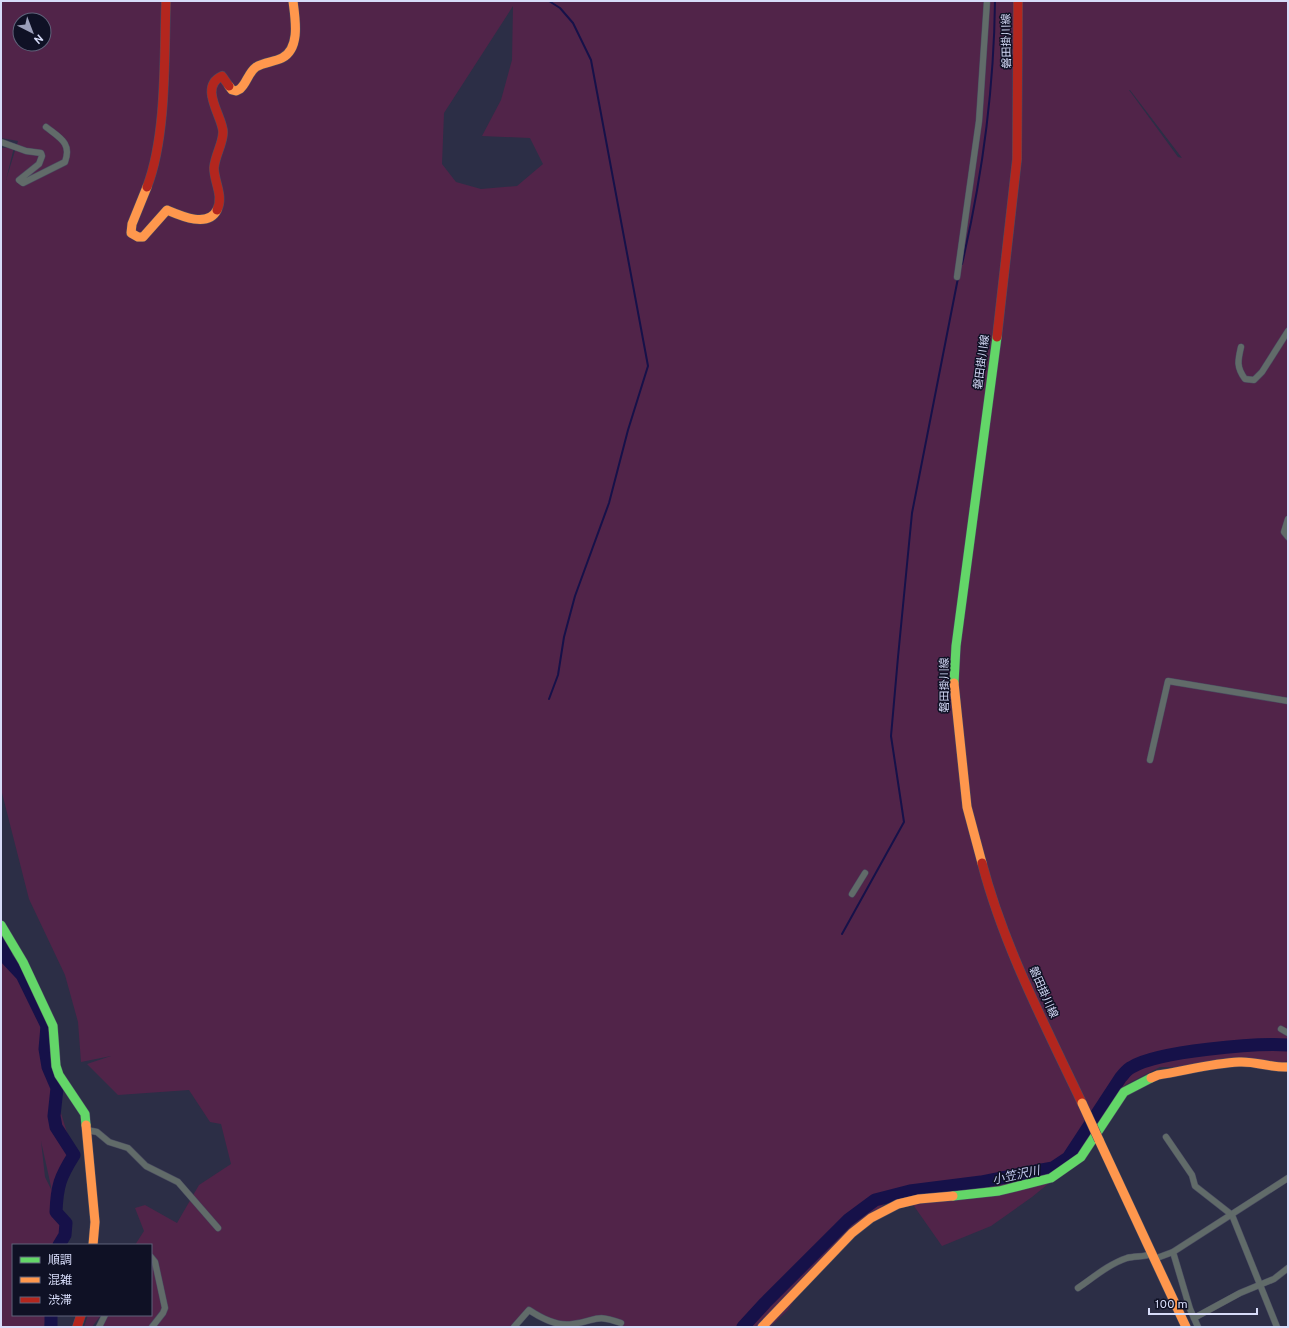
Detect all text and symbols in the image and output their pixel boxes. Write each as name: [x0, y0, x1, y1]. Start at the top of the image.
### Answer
north arrow: [12, 12, 52, 52]
street label: 磐田掛川線: [1000, 13, 1014, 69]
text: N: [30, 31, 46, 47]
street label: 磐田掛川線: [971, 334, 993, 390]
street label: 磐田掛川線: [938, 658, 952, 713]
street label: 磐田掛川線: [1026, 964, 1061, 1020]
water label: 小笠沢川: [991, 1163, 1043, 1189]
legend: [12, 1244, 152, 1316]
text: 順調: [48, 1253, 72, 1269]
text: 混雑: [48, 1273, 72, 1289]
scale bar: [1149, 1290, 1257, 1316]
text: 渋滞: [48, 1293, 72, 1309]
text: 100 m: [1155, 1297, 1188, 1313]

